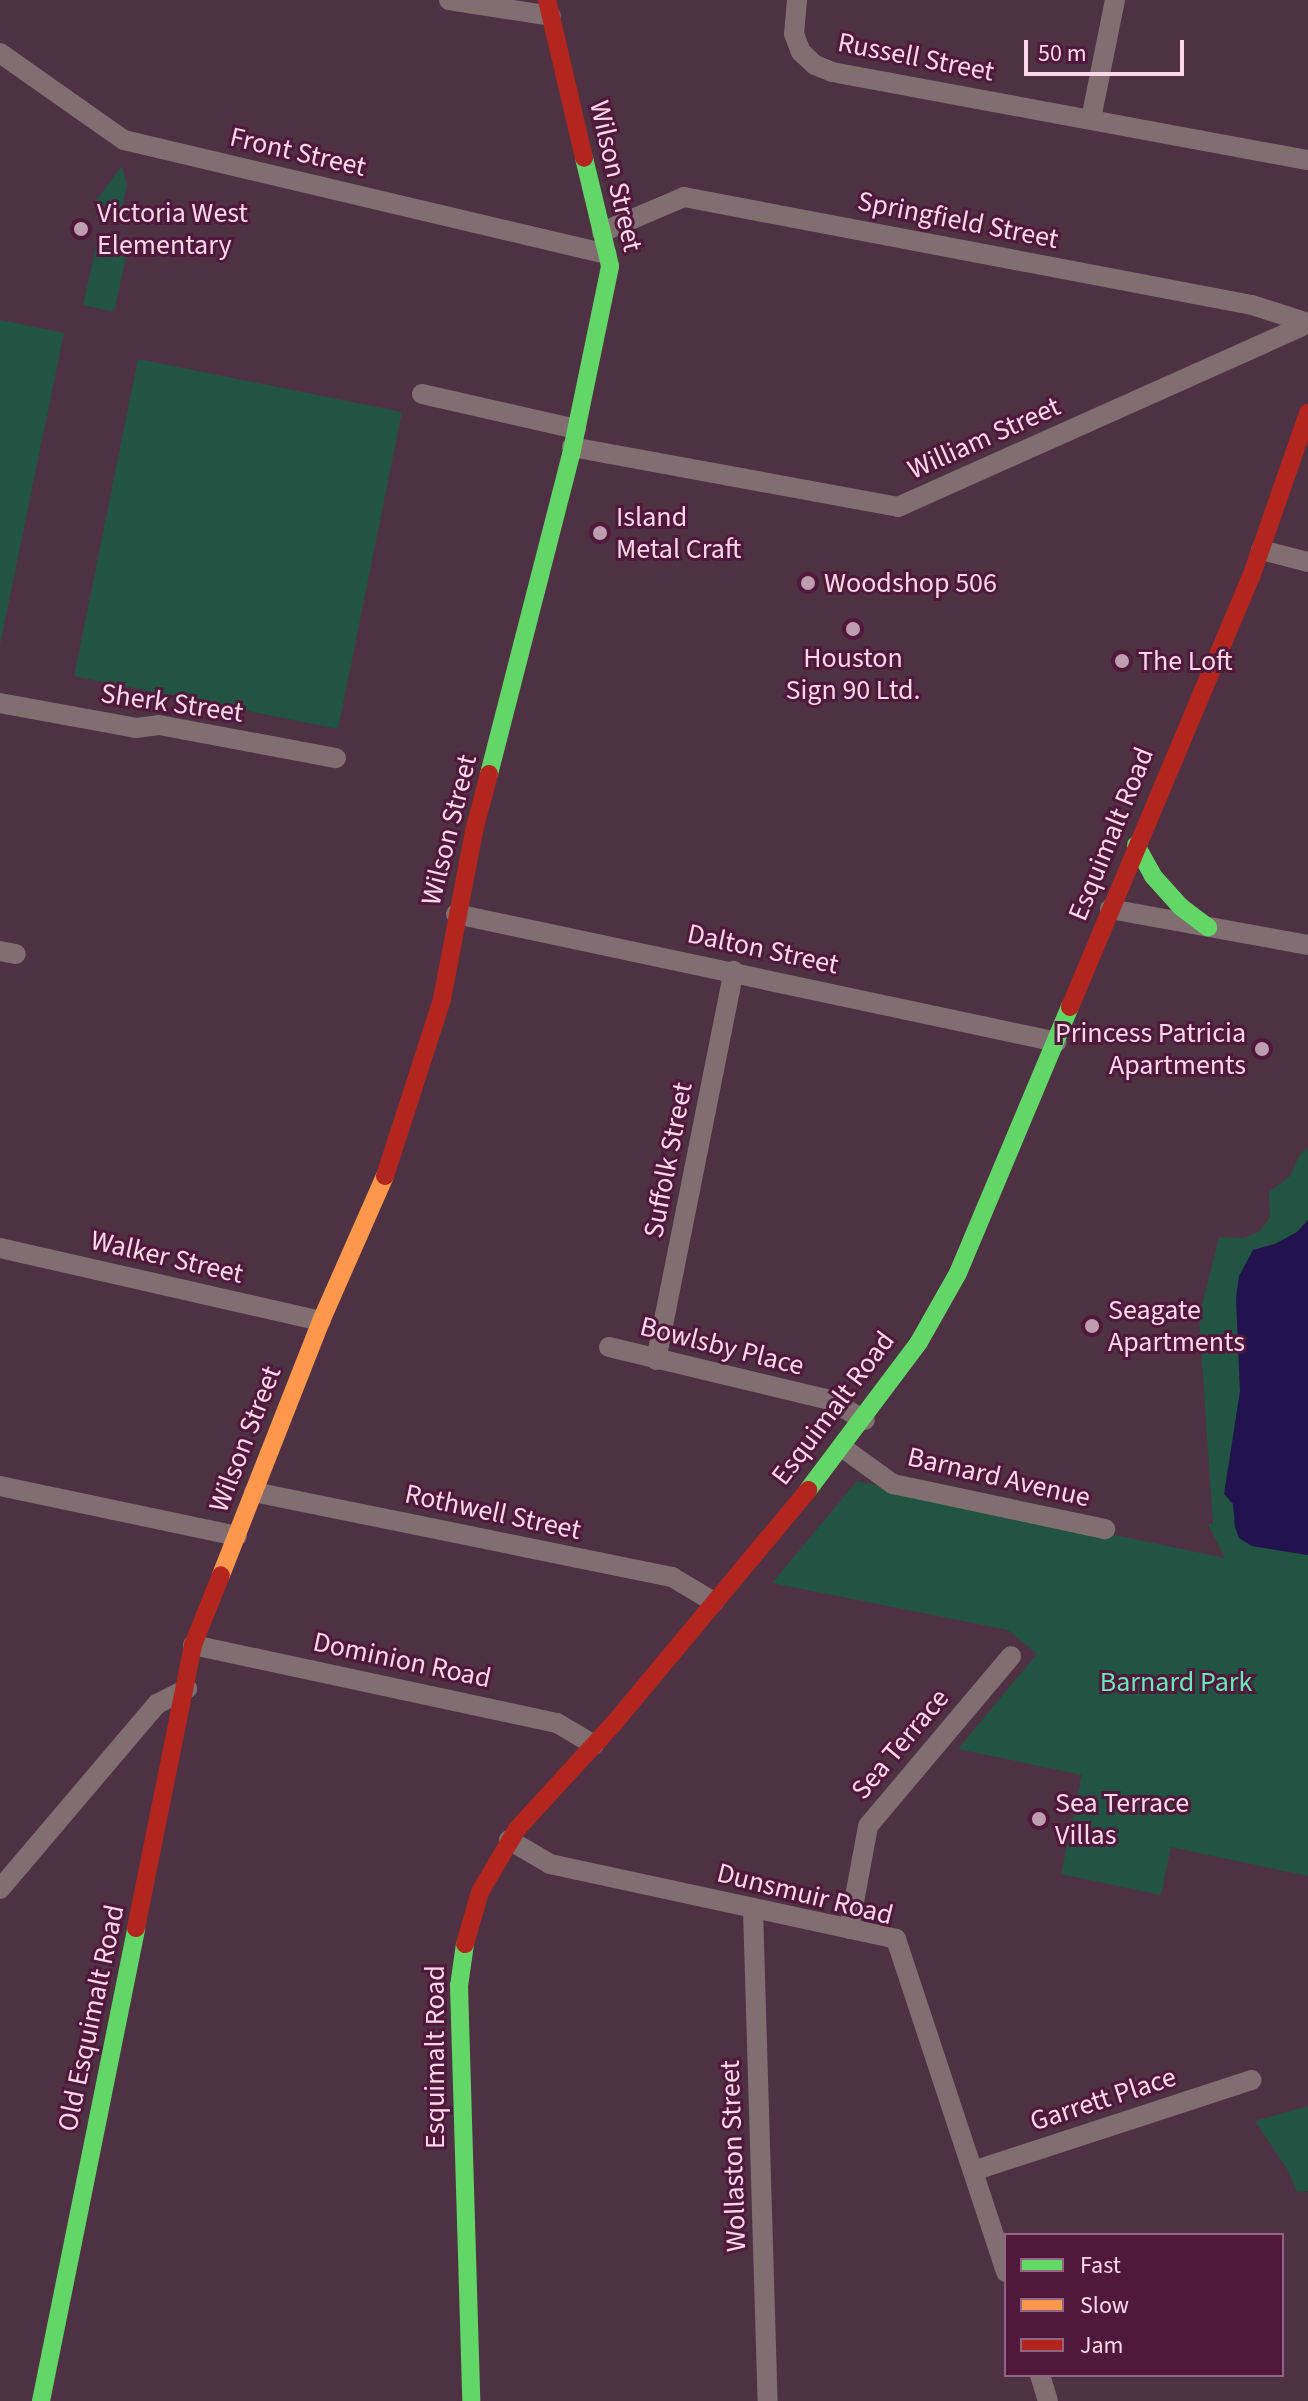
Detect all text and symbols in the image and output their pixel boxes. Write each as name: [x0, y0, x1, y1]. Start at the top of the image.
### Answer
scale bar: [1028, 24, 1188, 74]
street label: Russell Street: [835, 25, 997, 89]
text: 50 m: [1038, 36, 1087, 71]
street label: Wilson Street: [582, 97, 650, 255]
street label: Front Street: [227, 120, 369, 184]
street label: Springfield Street: [855, 184, 1061, 256]
place label: Victoria West Elementary: [97, 196, 248, 262]
marker: Victoria West Elementary: [72, 220, 90, 238]
street label: William Street: [903, 389, 1065, 487]
place label: Island Metal Craft: [616, 500, 741, 566]
marker: Island Metal Craft: [591, 524, 609, 542]
place label: Woodshop 506: [824, 566, 997, 600]
marker: Woodshop 506: [799, 574, 817, 592]
marker: Houston Sign 90 Ltd.: [844, 620, 862, 638]
place label: Houston Sign 90 Ltd.: [786, 641, 920, 707]
place label: The Loft: [1138, 644, 1233, 678]
marker: The Loft: [1113, 652, 1131, 670]
street label: Sherk Street: [99, 676, 245, 730]
street label: Esquimalt Road: [1061, 743, 1161, 925]
street label: Wilson Street: [414, 751, 484, 909]
street label: Dalton Street: [684, 917, 842, 981]
place label: Princess Patricia Apartments: [1055, 1016, 1246, 1082]
marker: Princess Patricia Apartments: [1253, 1040, 1271, 1058]
street label: Suffolk Street: [636, 1079, 700, 1241]
street label: Walker Street: [87, 1223, 247, 1291]
place label: Seagate Apartments: [1108, 1293, 1245, 1359]
street label: Bowlsby Place: [637, 1309, 807, 1383]
marker: Seagate Apartments: [1083, 1317, 1101, 1335]
street label: Esquimalt Road: [764, 1325, 902, 1491]
street label: Wilson Street: [202, 1361, 288, 1517]
street label: Barnard Avenue: [904, 1440, 1094, 1514]
street label: Rothwell Street: [402, 1477, 584, 1547]
street label: Dominion Road: [310, 1625, 494, 1695]
park label: Barnard Park: [1100, 1665, 1252, 1699]
street label: Sea Terrace: [844, 1682, 956, 1806]
place label: Sea Terrace Villas: [1055, 1786, 1189, 1852]
marker: Sea Terrace Villas: [1030, 1810, 1048, 1828]
street label: Dunsmuir Road: [713, 1856, 897, 1932]
street label: Old Esquimalt Road: [51, 1902, 131, 2134]
street label: Esquimalt Road: [418, 1965, 452, 2149]
street label: Wollaston Street: [713, 2059, 753, 2253]
street label: Garrett Place: [1026, 2060, 1180, 2138]
legend: [1004, 2233, 1284, 2377]
text: Fast: [1080, 2248, 1121, 2283]
text: Slow: [1080, 2288, 1129, 2323]
text: Jam: [1080, 2328, 1124, 2363]

